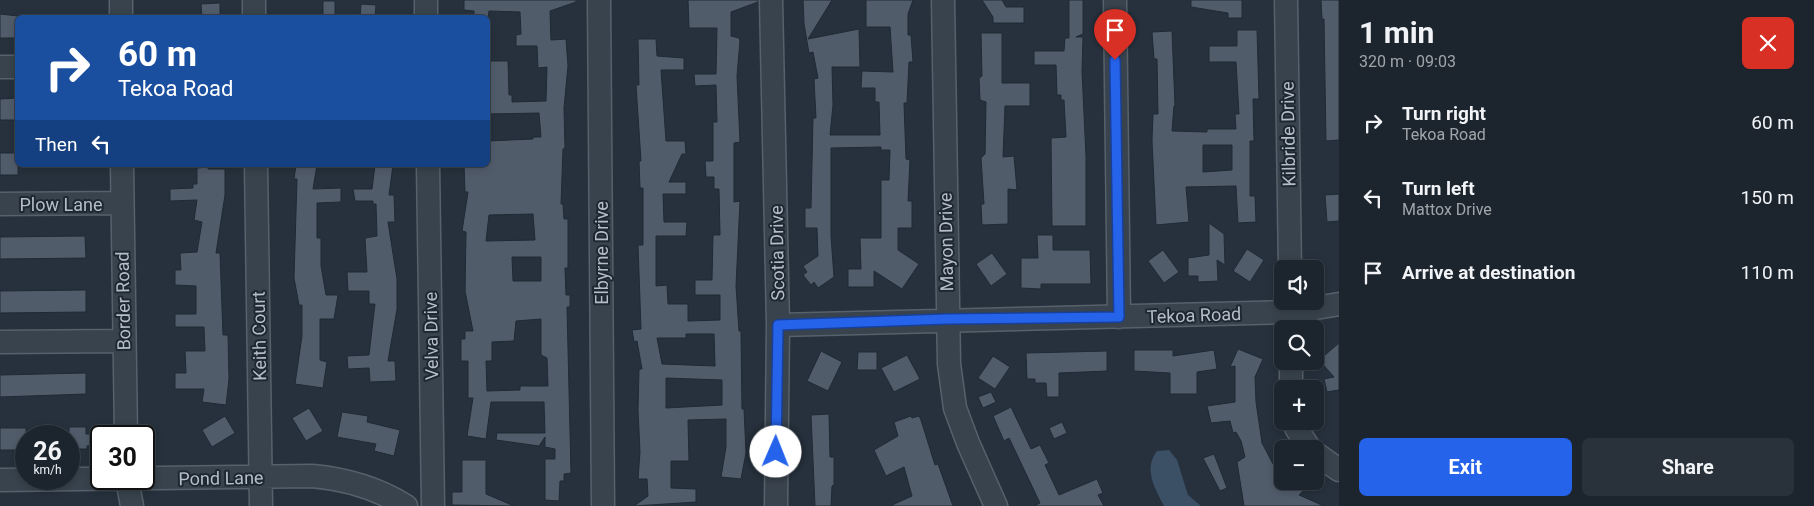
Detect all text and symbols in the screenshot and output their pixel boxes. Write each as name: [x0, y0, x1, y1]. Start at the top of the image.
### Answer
pin: [1094, 9, 1136, 60]
text: 1 min: [1359, 15, 1434, 50]
icon: arrive: [1101, 16, 1129, 44]
button: close: [1742, 17, 1794, 69]
text: 60 m: [118, 34, 197, 75]
icon: right: [35, 35, 100, 100]
text: 320 m · 09:03: [1359, 52, 1456, 71]
text: Tekoa Road: [118, 76, 233, 101]
street label: Kilbride Drive: [1277, 81, 1299, 187]
text: Turn right: [1402, 102, 1486, 125]
icon: right: [1359, 109, 1387, 137]
text: 60 m: [1751, 111, 1794, 134]
text: Tekoa Road: [1402, 125, 1486, 144]
icon: left: [87, 130, 115, 158]
text: Then: [35, 133, 77, 156]
text: Turn left: [1402, 177, 1475, 200]
icon: left: [1359, 184, 1387, 212]
text: 150 m: [1741, 186, 1794, 209]
street label: Mayon Drive: [935, 192, 957, 292]
street label: Plow Lane: [20, 194, 102, 215]
text: Mattox Drive: [1402, 200, 1492, 219]
street label: Elbyrne Drive: [591, 201, 612, 305]
street label: Scotia Drive: [766, 205, 788, 301]
street label: Border Road: [112, 251, 134, 351]
icon: arrive: [1359, 259, 1387, 287]
map controls: [1274, 260, 1324, 490]
button: sound: [1274, 260, 1324, 310]
text: Arrive at destination: [1402, 261, 1575, 284]
text: 110 m: [1741, 261, 1794, 284]
street label: Keith Court: [248, 291, 270, 381]
street label: Velva Drive: [420, 292, 442, 380]
street label: Tekoa Road: [1146, 303, 1242, 327]
button: search: [1274, 320, 1324, 370]
button: +: [1274, 380, 1324, 430]
speed limit sign: 30: [90, 425, 155, 490]
position arrow: [749, 425, 801, 477]
text: 26: [33, 437, 62, 466]
button: Exit: [1359, 438, 1572, 496]
button: Share: [1582, 438, 1794, 496]
button: −: [1274, 440, 1324, 490]
text: km/h: [33, 463, 62, 477]
street label: Pond Lane: [178, 467, 264, 489]

